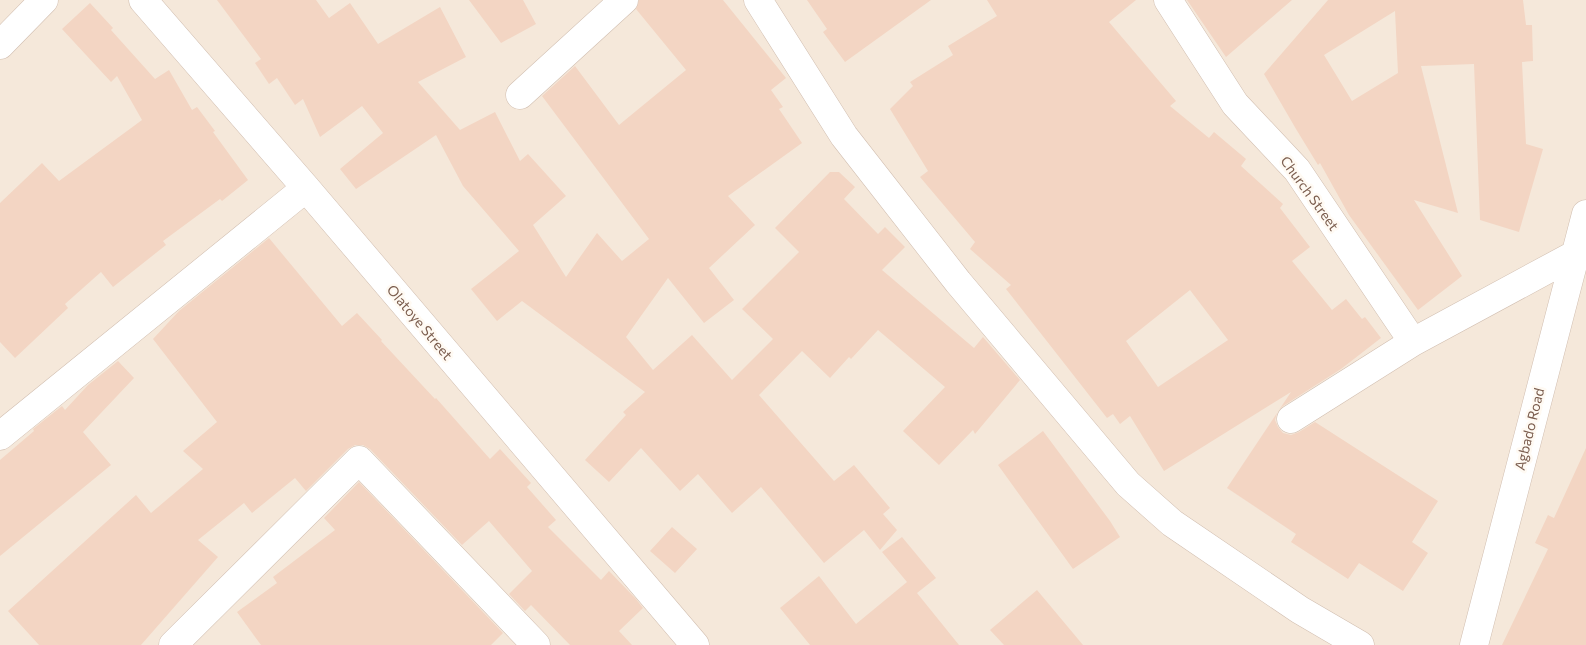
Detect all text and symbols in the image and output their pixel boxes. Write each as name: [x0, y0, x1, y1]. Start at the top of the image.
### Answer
street label: Church Street: [1277, 152, 1343, 234]
street label: Olatoye Street: [384, 281, 456, 363]
street label: Agbado Road: [1511, 386, 1547, 472]

